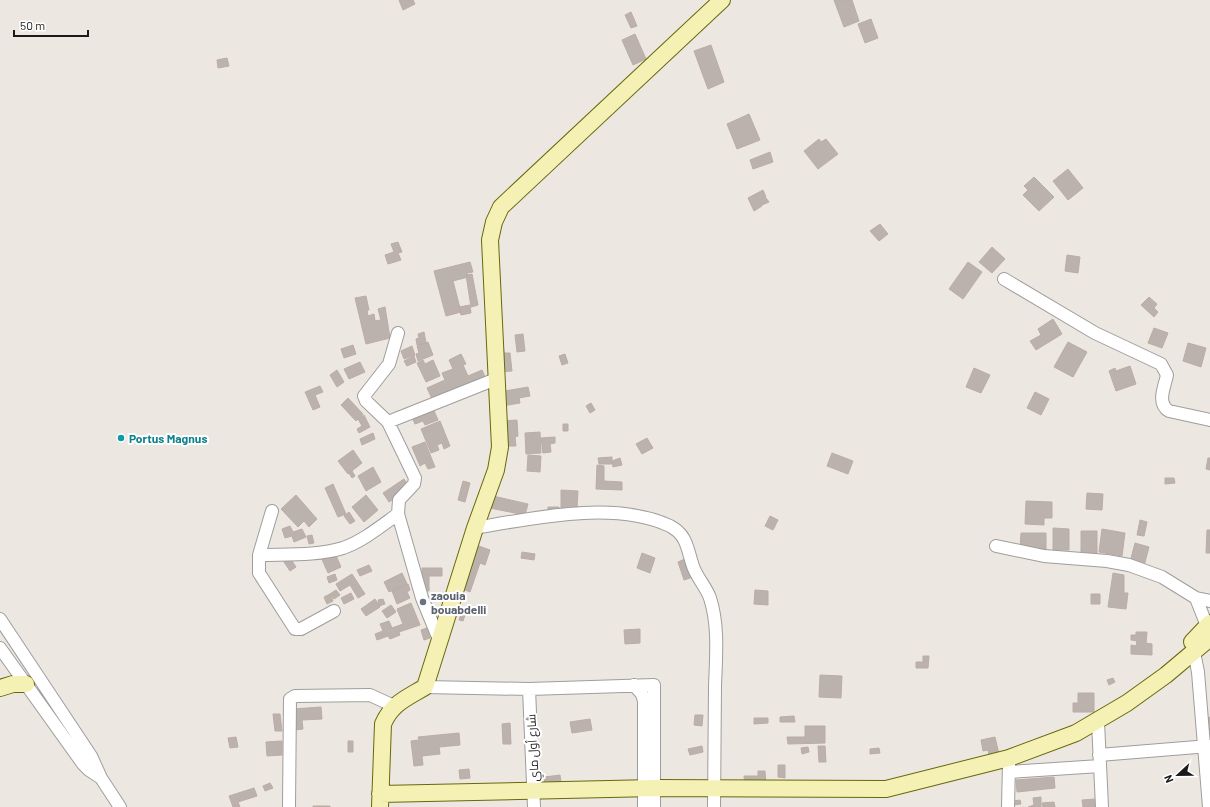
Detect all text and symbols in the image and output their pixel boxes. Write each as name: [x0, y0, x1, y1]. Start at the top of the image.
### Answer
scale bar: [14, 12, 88, 38]
text: 50 m: [20, 18, 45, 32]
place label: Portus Magnus: [129, 431, 207, 445]
marker: Portus Magnus: [116, 433, 126, 443]
place label: zaouia bouabdelli: [431, 588, 486, 616]
marker: zaouia bouabdelli: [418, 597, 428, 607]
street label: شارع أول ماي: [523, 714, 545, 782]
north arrow: [1158, 755, 1198, 795]
text: N: [1161, 773, 1176, 785]

